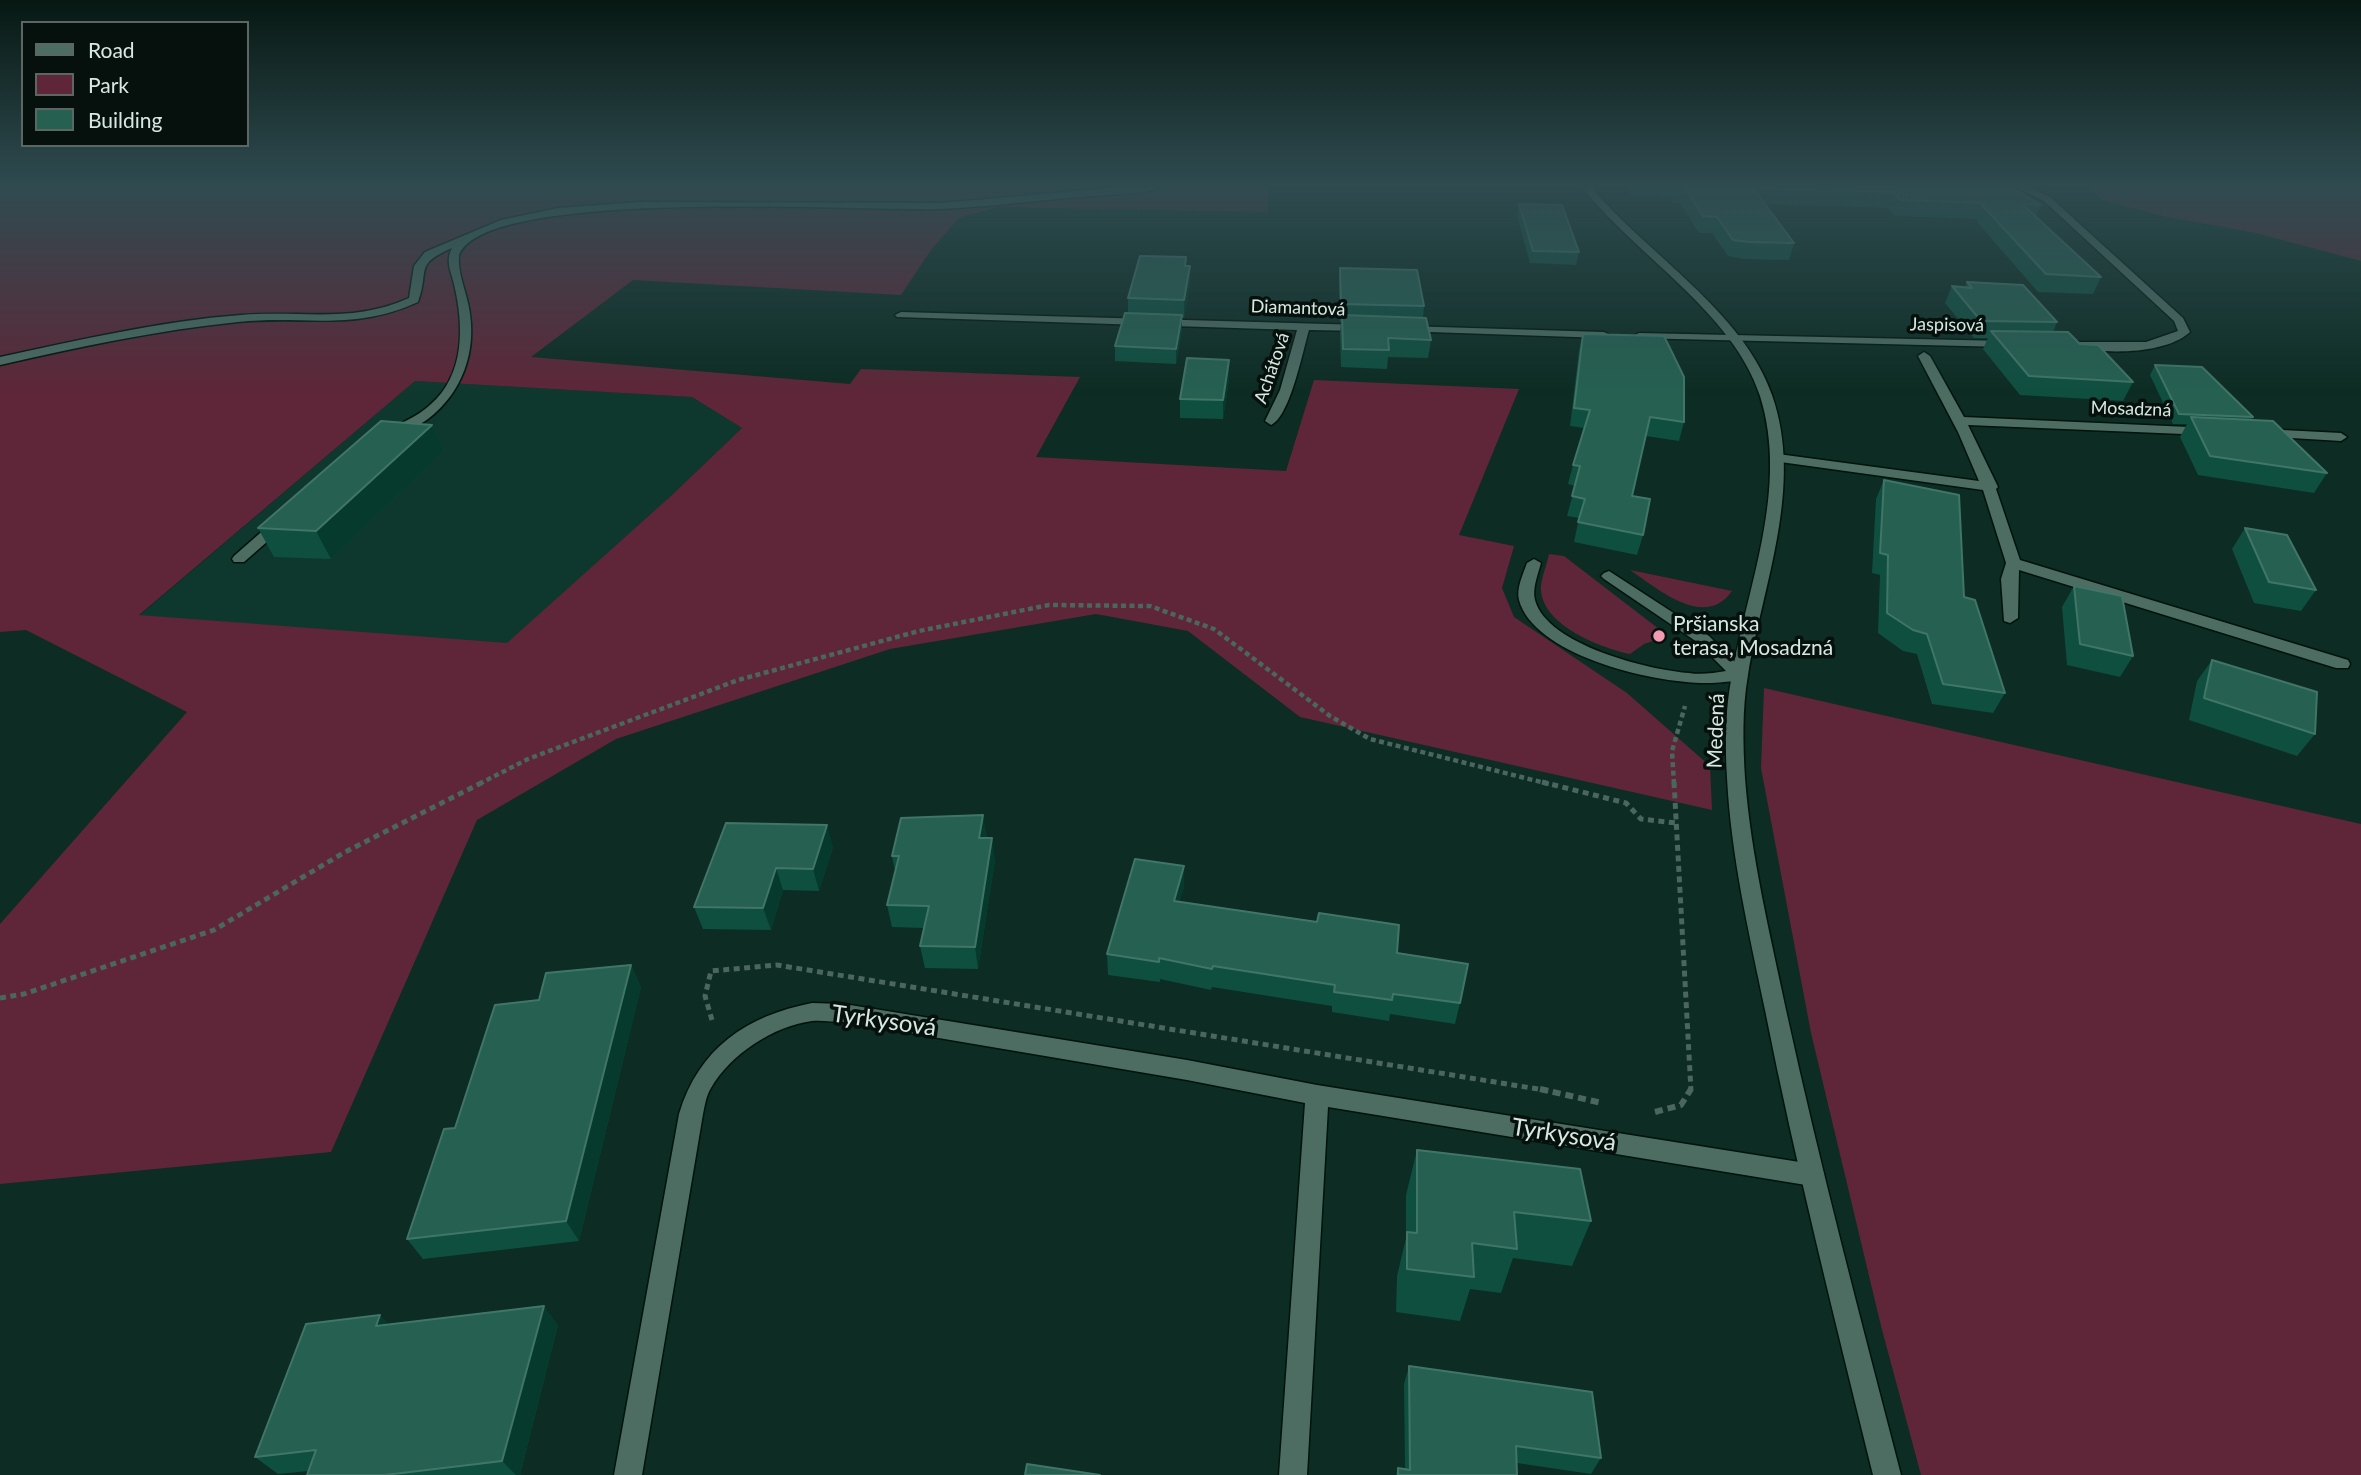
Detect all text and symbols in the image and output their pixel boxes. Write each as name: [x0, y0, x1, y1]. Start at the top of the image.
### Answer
legend: [21, 21, 248, 147]
text: Road: [88, 37, 135, 62]
text: Park: [88, 72, 129, 97]
text: Building: [88, 107, 163, 132]
street label: Diamantová: [1250, 296, 1346, 320]
street label: Jaspisová: [1910, 314, 1984, 336]
street label: Achátová: [1250, 330, 1294, 406]
street label: Mosadzná: [2090, 397, 2172, 421]
place label: Pršianska terasa, Mosadzná: [1673, 611, 1833, 661]
marker: Pršianska terasa, Mosadzná: [1651, 628, 1667, 644]
street label: Medená: [1702, 693, 1730, 769]
street label: Tyrkysová: [830, 999, 938, 1043]
street label: Tyrkysová: [1510, 1113, 1618, 1157]

